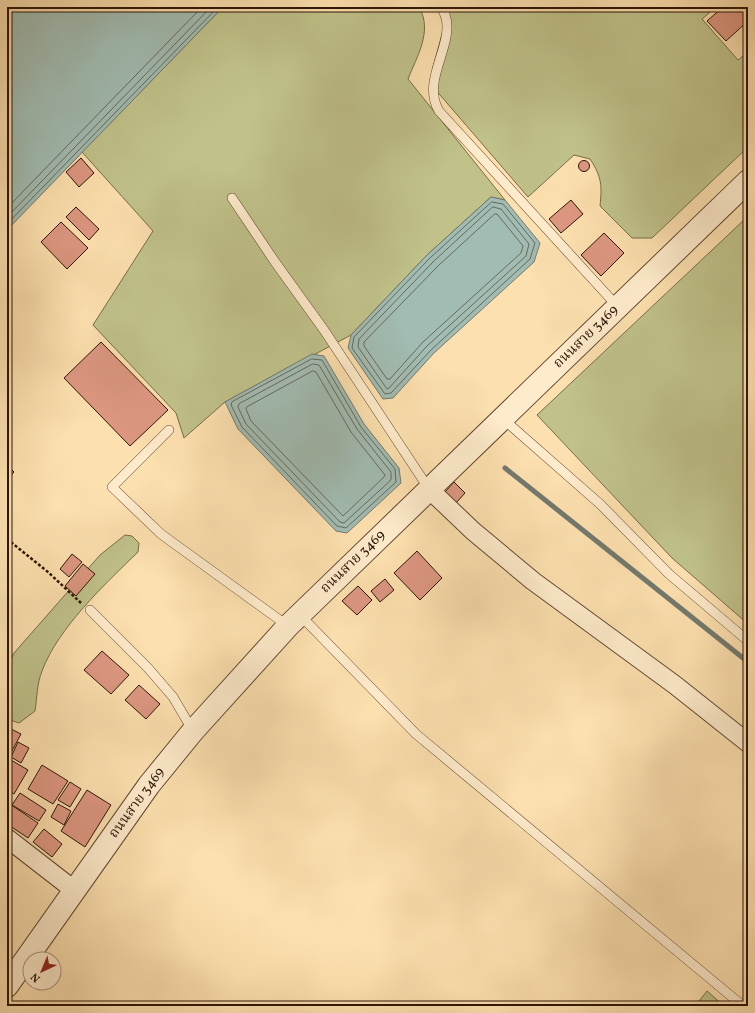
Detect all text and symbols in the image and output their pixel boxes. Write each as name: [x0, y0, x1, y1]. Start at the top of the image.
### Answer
street label: ถนนสาย 3469: [549, 301, 623, 373]
street label: ถนนสาย 3469: [316, 526, 390, 598]
street label: ถนนสาย 3469: [105, 764, 169, 842]
north arrow: [22, 951, 62, 991]
text: N: [28, 969, 44, 985]

